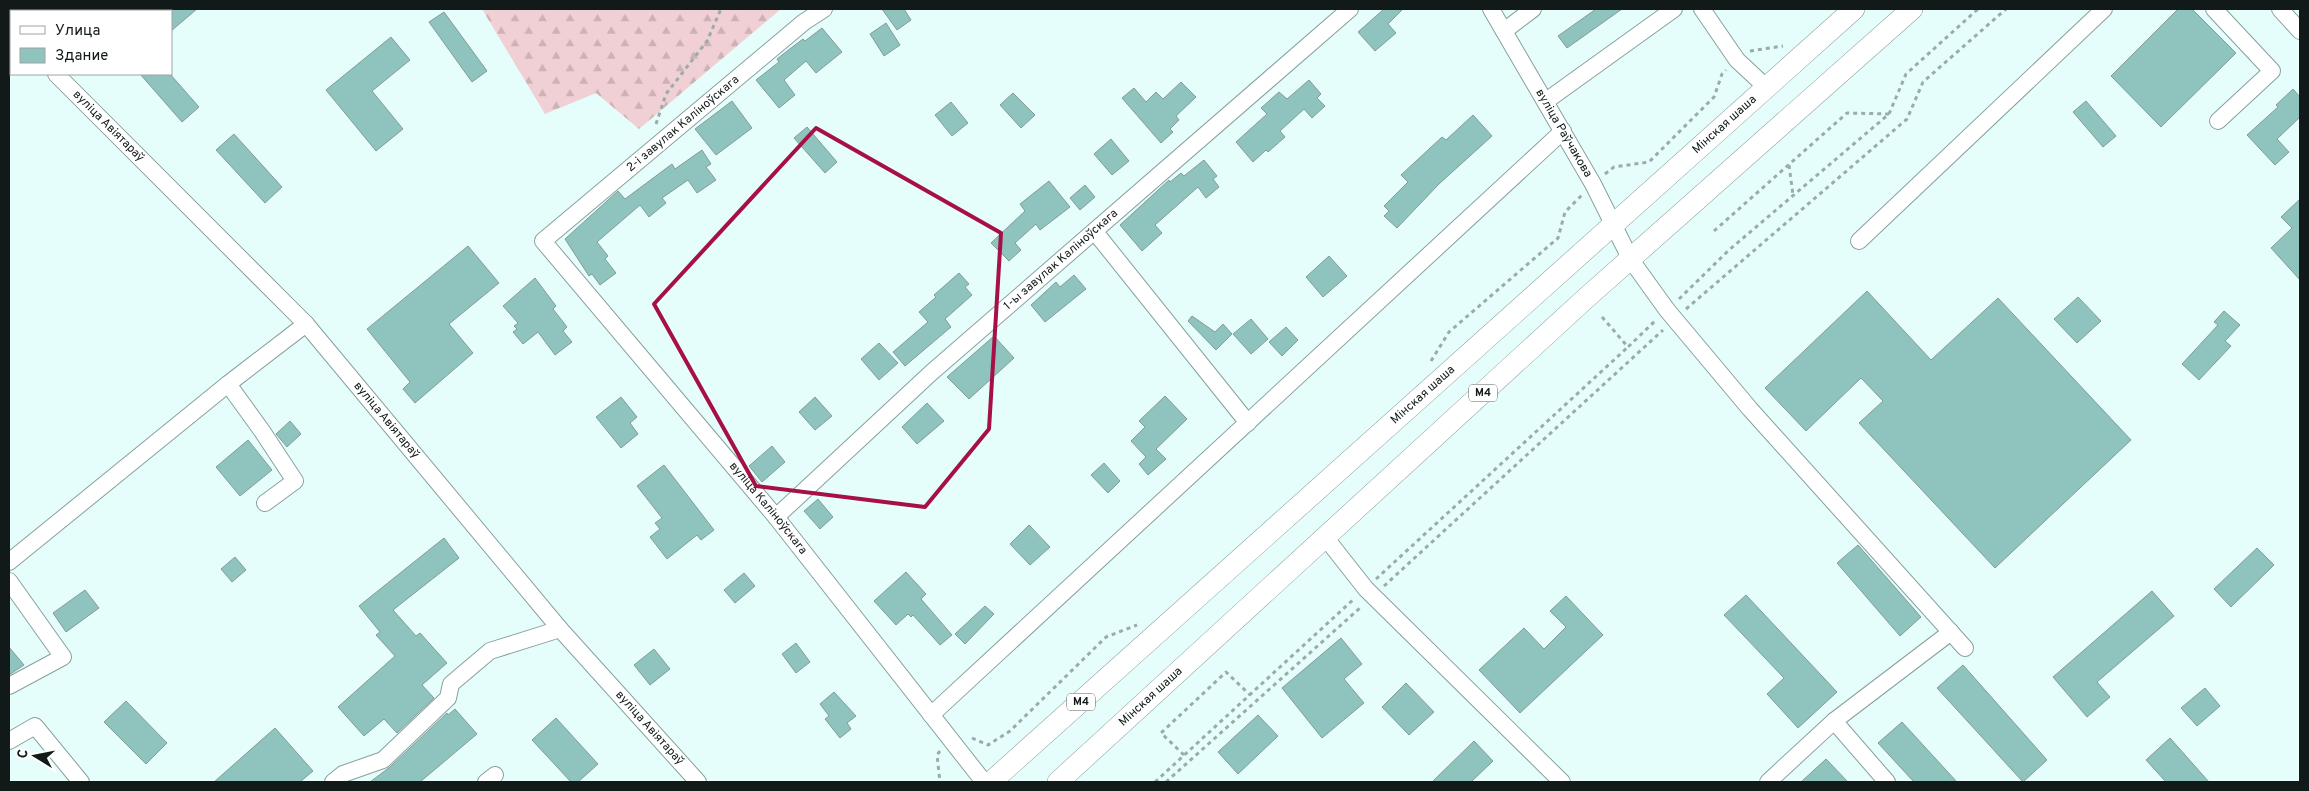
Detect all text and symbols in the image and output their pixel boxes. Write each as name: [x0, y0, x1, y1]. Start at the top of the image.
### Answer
legend: [10, 10, 172, 75]
text: Улица: [55, 22, 100, 41]
text: Здание: [55, 47, 108, 66]
street label: 2-і завулак Каліноўскага: [623, 72, 743, 176]
street label: вуліца Раўчакова: [1531, 86, 1596, 181]
street label: вуліца Авіятараў: [69, 87, 148, 166]
street label: Мінская шаша: [1689, 92, 1760, 158]
street label: 1-ы завулак Каліноўскага: [1001, 206, 1122, 314]
street label: Мінская шаша: [1388, 362, 1459, 428]
street label: вуліца Авіятараў: [350, 379, 423, 462]
road number: М4: [1469, 384, 1497, 402]
street label: вуліца Каліноўскага: [725, 459, 811, 558]
street label: Мінская шаша: [1116, 664, 1186, 730]
street label: вуліца Авіятараў: [612, 687, 687, 769]
road number: М4: [1067, 694, 1095, 710]
north arrow: [10, 731, 60, 781]
text: С: [15, 748, 33, 760]

